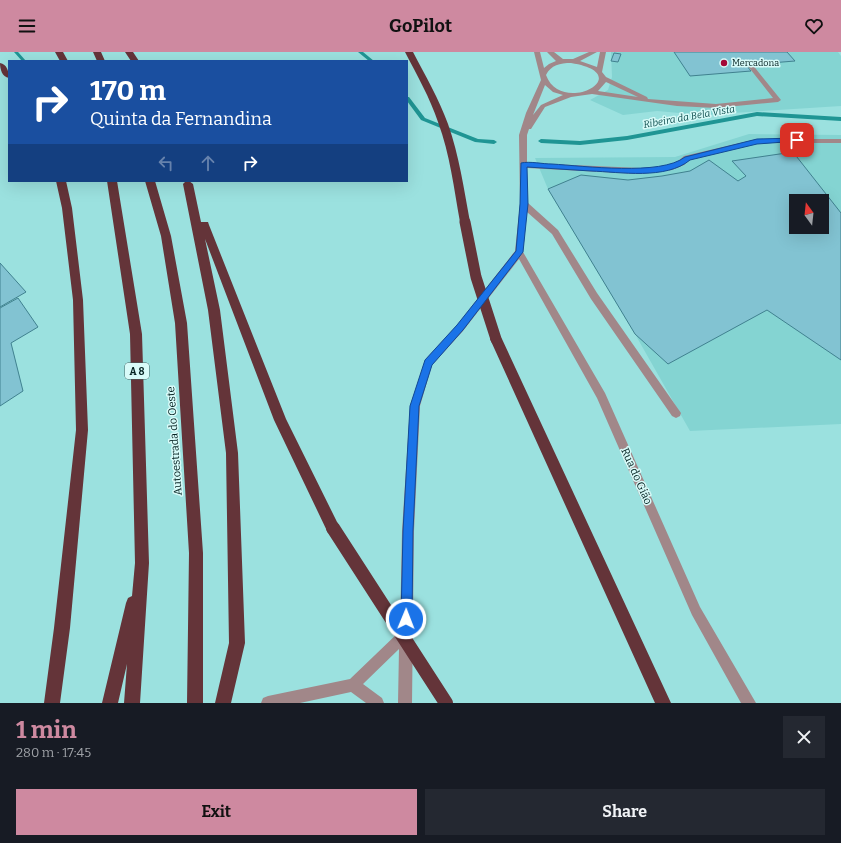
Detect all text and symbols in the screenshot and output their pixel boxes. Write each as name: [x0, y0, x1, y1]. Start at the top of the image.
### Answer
icon: menu: [16, 15, 38, 37]
text: GoPilot: [389, 15, 452, 37]
icon: heart: [803, 15, 825, 37]
marker: Mercadona: [719, 58, 729, 68]
place label: Mercadona: [732, 58, 779, 68]
text: 170 m: [90, 74, 166, 107]
icon: right: [24, 76, 76, 128]
water label: Ribeira da Bela Vista: [642, 103, 736, 131]
text: Quinta da Fernandina: [90, 108, 272, 130]
pin: [780, 123, 814, 157]
icon: arrive: [786, 129, 808, 151]
icon: left: [155, 152, 177, 174]
icon: ahead: [197, 152, 219, 174]
icon: right: [239, 152, 261, 174]
north arrow: [789, 194, 829, 234]
map controls: [789, 194, 829, 234]
road number: A 8: [125, 363, 149, 379]
street label: Autoestrada do Oeste: [164, 386, 185, 496]
street label: Rua do Gião: [618, 446, 655, 507]
position arrow: [385, 598, 427, 640]
text: 1 min: [16, 716, 77, 744]
button: close: [783, 716, 825, 758]
text: 280 m · 17:45: [16, 745, 91, 760]
button: Exit: [16, 789, 417, 835]
button: Share: [425, 789, 825, 835]

